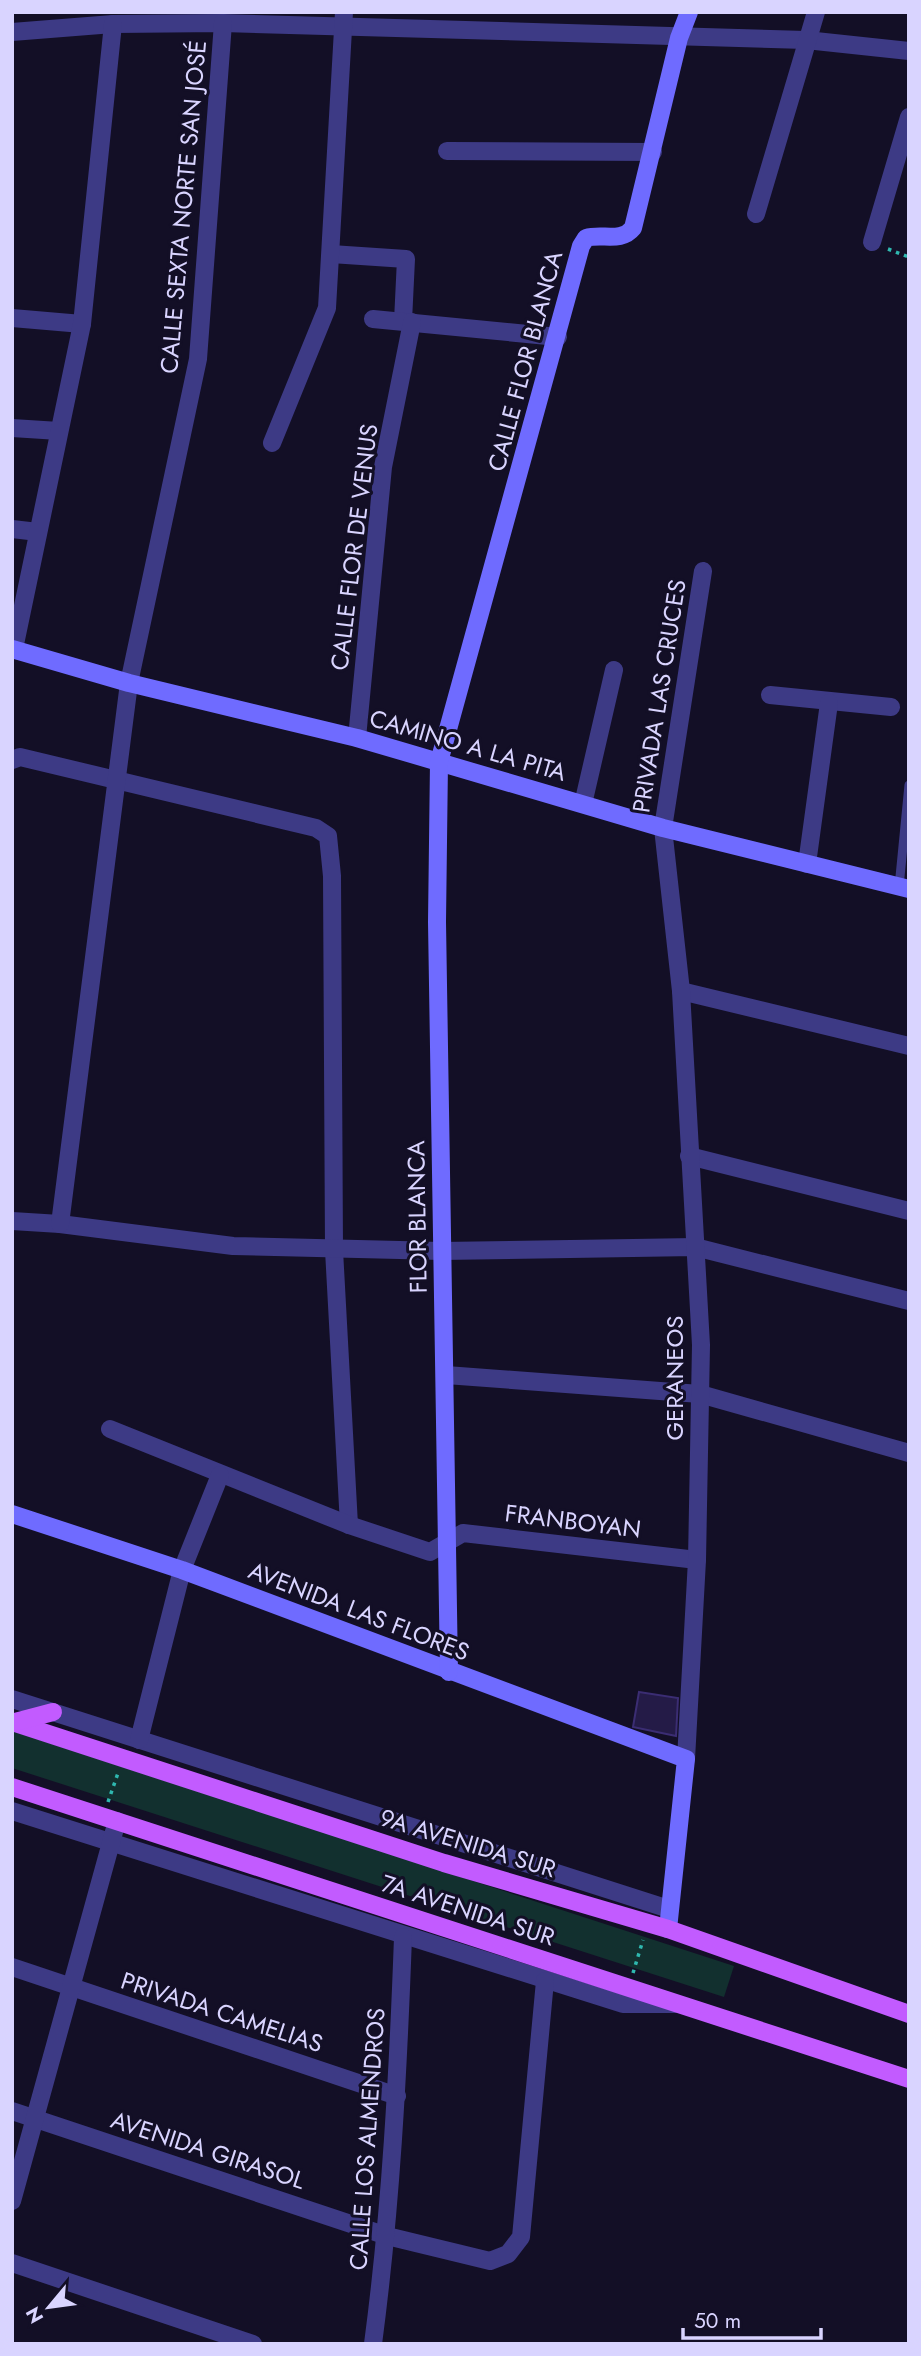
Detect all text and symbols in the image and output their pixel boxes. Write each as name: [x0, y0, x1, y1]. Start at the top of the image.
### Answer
street label: CALLE SEXTA NORTE SAN JOSÉ: [151, 39, 215, 375]
street label: CALLE FLOR BLANCA: [479, 247, 571, 475]
street label: CALLE FLOR DE VENUS: [322, 422, 386, 672]
street label: PRIVADA LAS CRUCES: [623, 577, 695, 815]
street label: CAMINO A LA PITA: [365, 700, 571, 790]
street label: FLOR BLANCA: [398, 1140, 436, 1294]
street label: GERANEOS: [657, 1316, 692, 1441]
street label: FRANBOYAN: [503, 1495, 643, 1547]
street label: AVENIDA LAS FLORES: [243, 1553, 475, 1669]
street label: 9A AVENIDA SUR: [376, 1800, 561, 1887]
street label: 7A AVENIDA SUR: [377, 1865, 560, 1955]
street label: PRIVADA CAMELIAS: [116, 1963, 328, 2061]
street label: CALLE LOS ALMENDROS: [340, 2007, 394, 2271]
street label: AVENIDA GIRASOL: [106, 2102, 310, 2198]
north arrow: [14, 2272, 84, 2342]
scale bar: [683, 2296, 821, 2340]
text: N: [19, 2302, 50, 2328]
text: 50 m: [694, 2306, 741, 2336]

